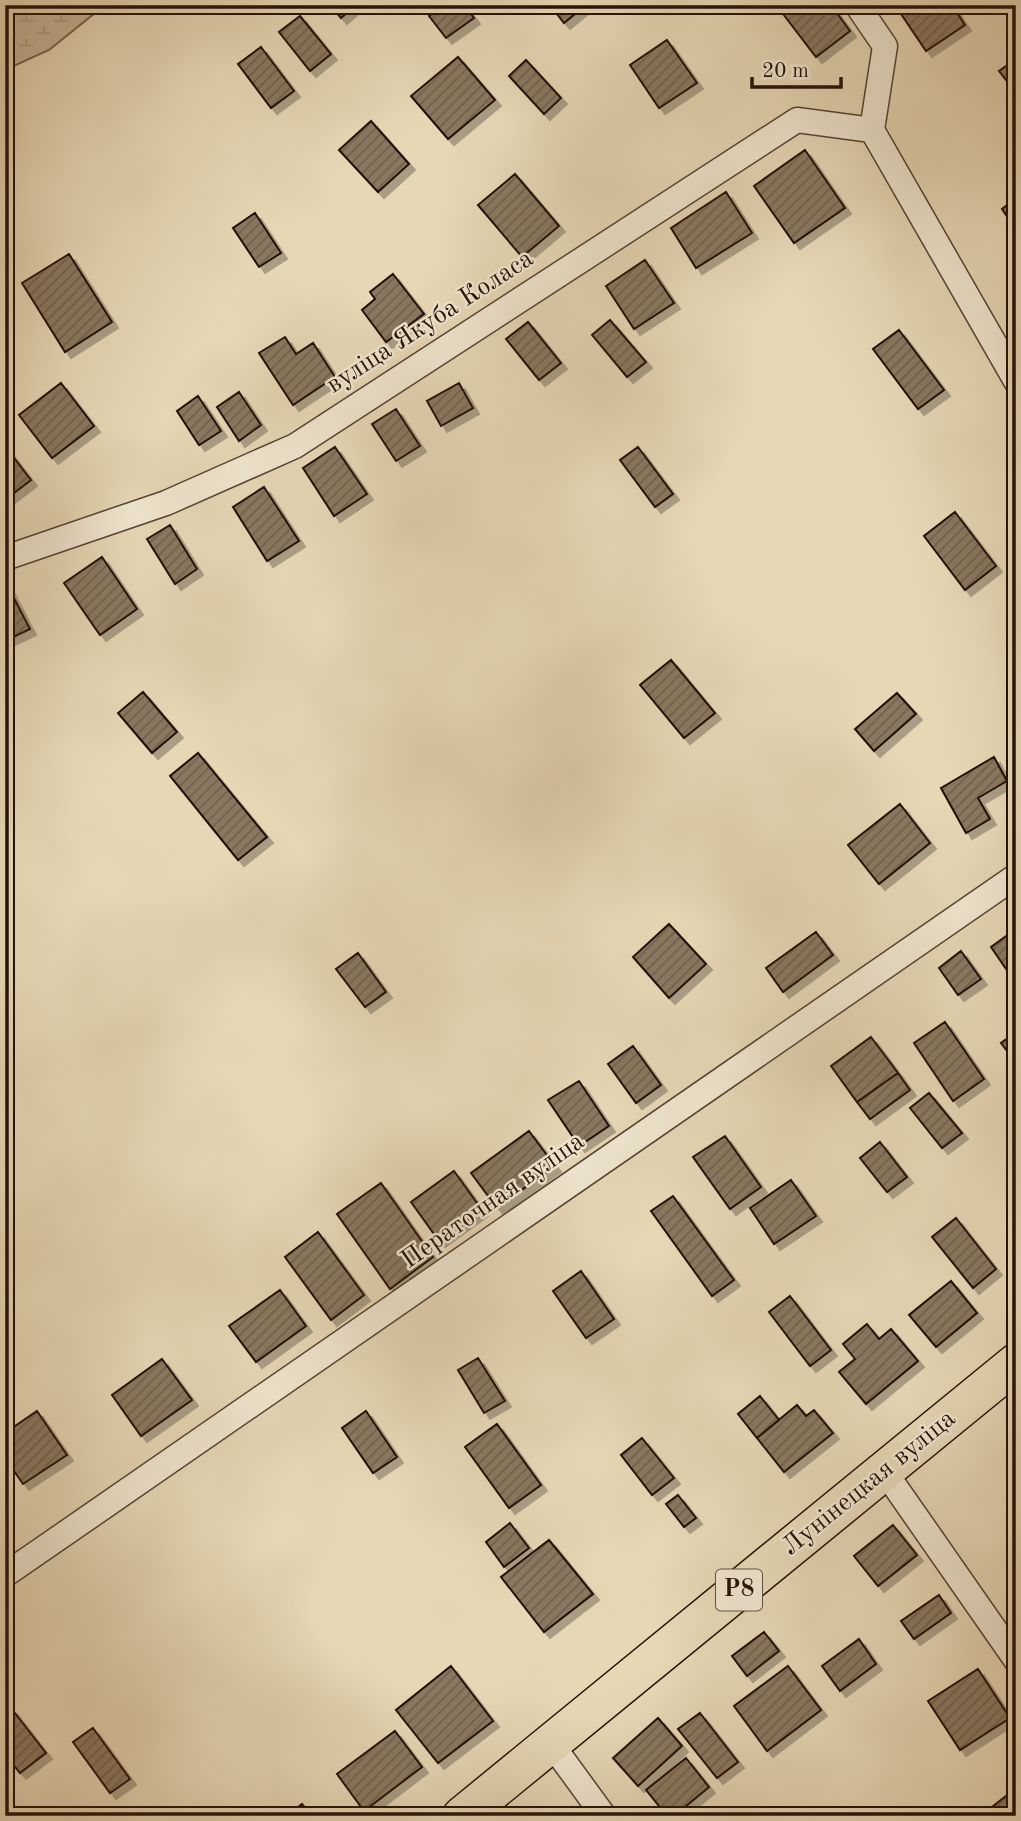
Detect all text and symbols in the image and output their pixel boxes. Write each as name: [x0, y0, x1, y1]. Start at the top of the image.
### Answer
scale bar: [752, 46, 841, 90]
text: 20 m: [762, 61, 809, 82]
street label: вуліца Якуба Коласа: [322, 245, 538, 398]
street label: Ператочная вуліца: [397, 1128, 589, 1274]
street label: Лунінецкая вуліца: [777, 1405, 961, 1561]
road number: Р8: [716, 1570, 762, 1610]

